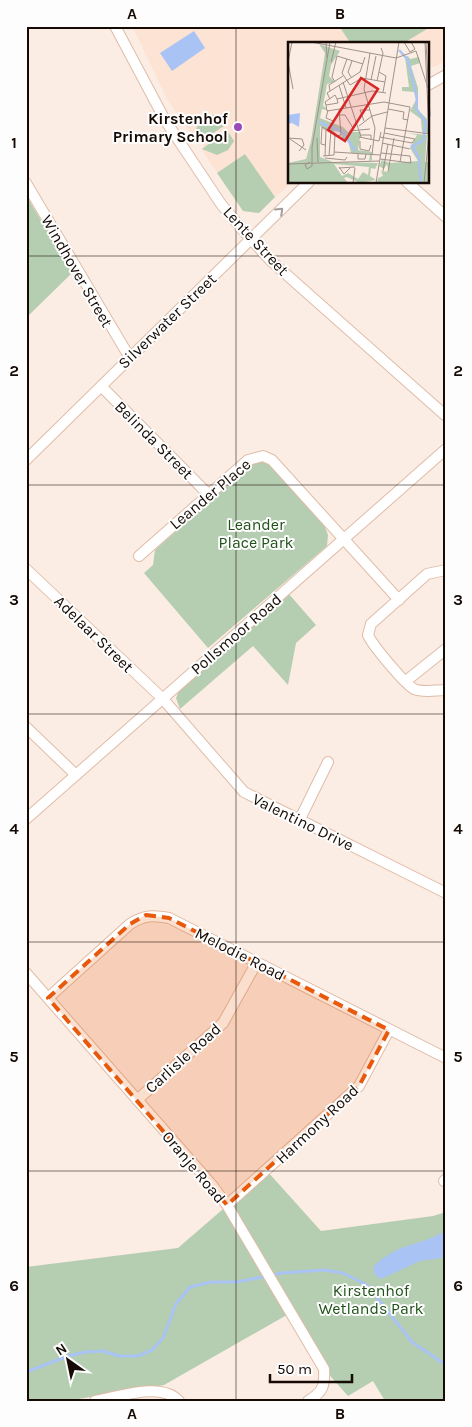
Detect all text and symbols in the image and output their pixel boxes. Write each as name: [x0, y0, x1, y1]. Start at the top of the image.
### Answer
text: A: [127, 4, 137, 23]
text: B: [335, 4, 345, 23]
inset map: [288, 42, 430, 184]
place label: Kirstenhof Primary School: [113, 109, 228, 146]
marker: Kirstenhof Primary School: [232, 121, 244, 133]
text: 1: [11, 133, 17, 152]
text: 1: [455, 133, 461, 152]
street label: Lente Street: [219, 203, 293, 279]
one-way arrow: [274, 208, 283, 217]
street label: Windhover Street: [37, 212, 117, 330]
street label: Silverwater Street: [114, 269, 220, 373]
text: 2: [9, 361, 19, 380]
text: 2: [453, 361, 463, 380]
street label: Belinda Street: [111, 397, 197, 483]
street label: Leander Place: [166, 455, 254, 533]
park label: Leander Place Park: [219, 515, 293, 552]
street label: Pollsmoor Road: [187, 589, 285, 679]
text: 3: [9, 590, 19, 609]
text: 3: [453, 590, 463, 609]
street label: Adelaar Street: [51, 592, 137, 676]
street label: Valentino Drive: [249, 789, 357, 855]
text: 4: [9, 819, 19, 838]
text: 4: [453, 819, 463, 838]
street label: Melodie Road: [192, 923, 288, 985]
street label: Carlisle Road: [141, 1019, 225, 1097]
text: 5: [9, 1047, 19, 1066]
text: 5: [453, 1047, 463, 1066]
street label: Harmony Road: [271, 1081, 363, 1167]
street label: Oranje Road: [158, 1127, 230, 1207]
text: 6: [9, 1276, 19, 1295]
text: 6: [453, 1276, 463, 1295]
park label: Kirstenhof Wetlands Park: [318, 1281, 424, 1318]
north arrow: [42, 1334, 92, 1384]
text: N: [52, 1340, 70, 1359]
scale bar: [270, 1352, 352, 1384]
text: 50 m: [277, 1360, 312, 1378]
text: A: [127, 1404, 137, 1423]
text: B: [335, 1404, 345, 1423]

